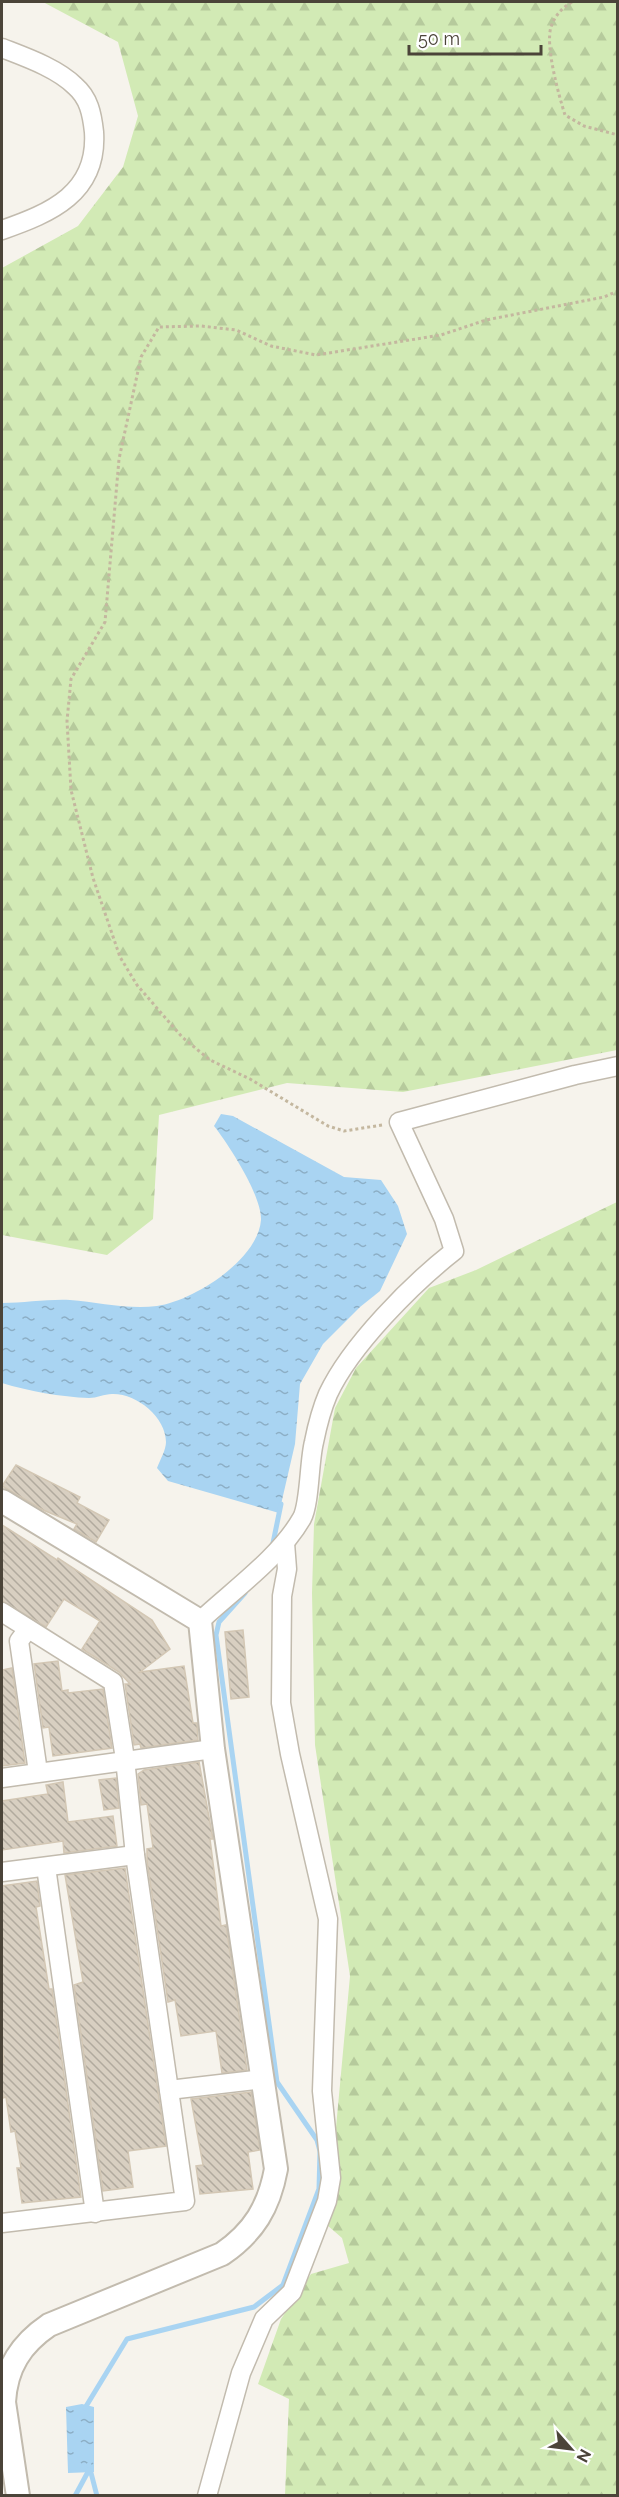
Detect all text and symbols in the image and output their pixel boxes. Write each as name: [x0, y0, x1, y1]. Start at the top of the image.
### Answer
scale bar: [409, 18, 541, 56]
text: 50 m: [418, 28, 460, 49]
north arrow: [541, 2419, 601, 2479]
text: N: [573, 2446, 595, 2466]

